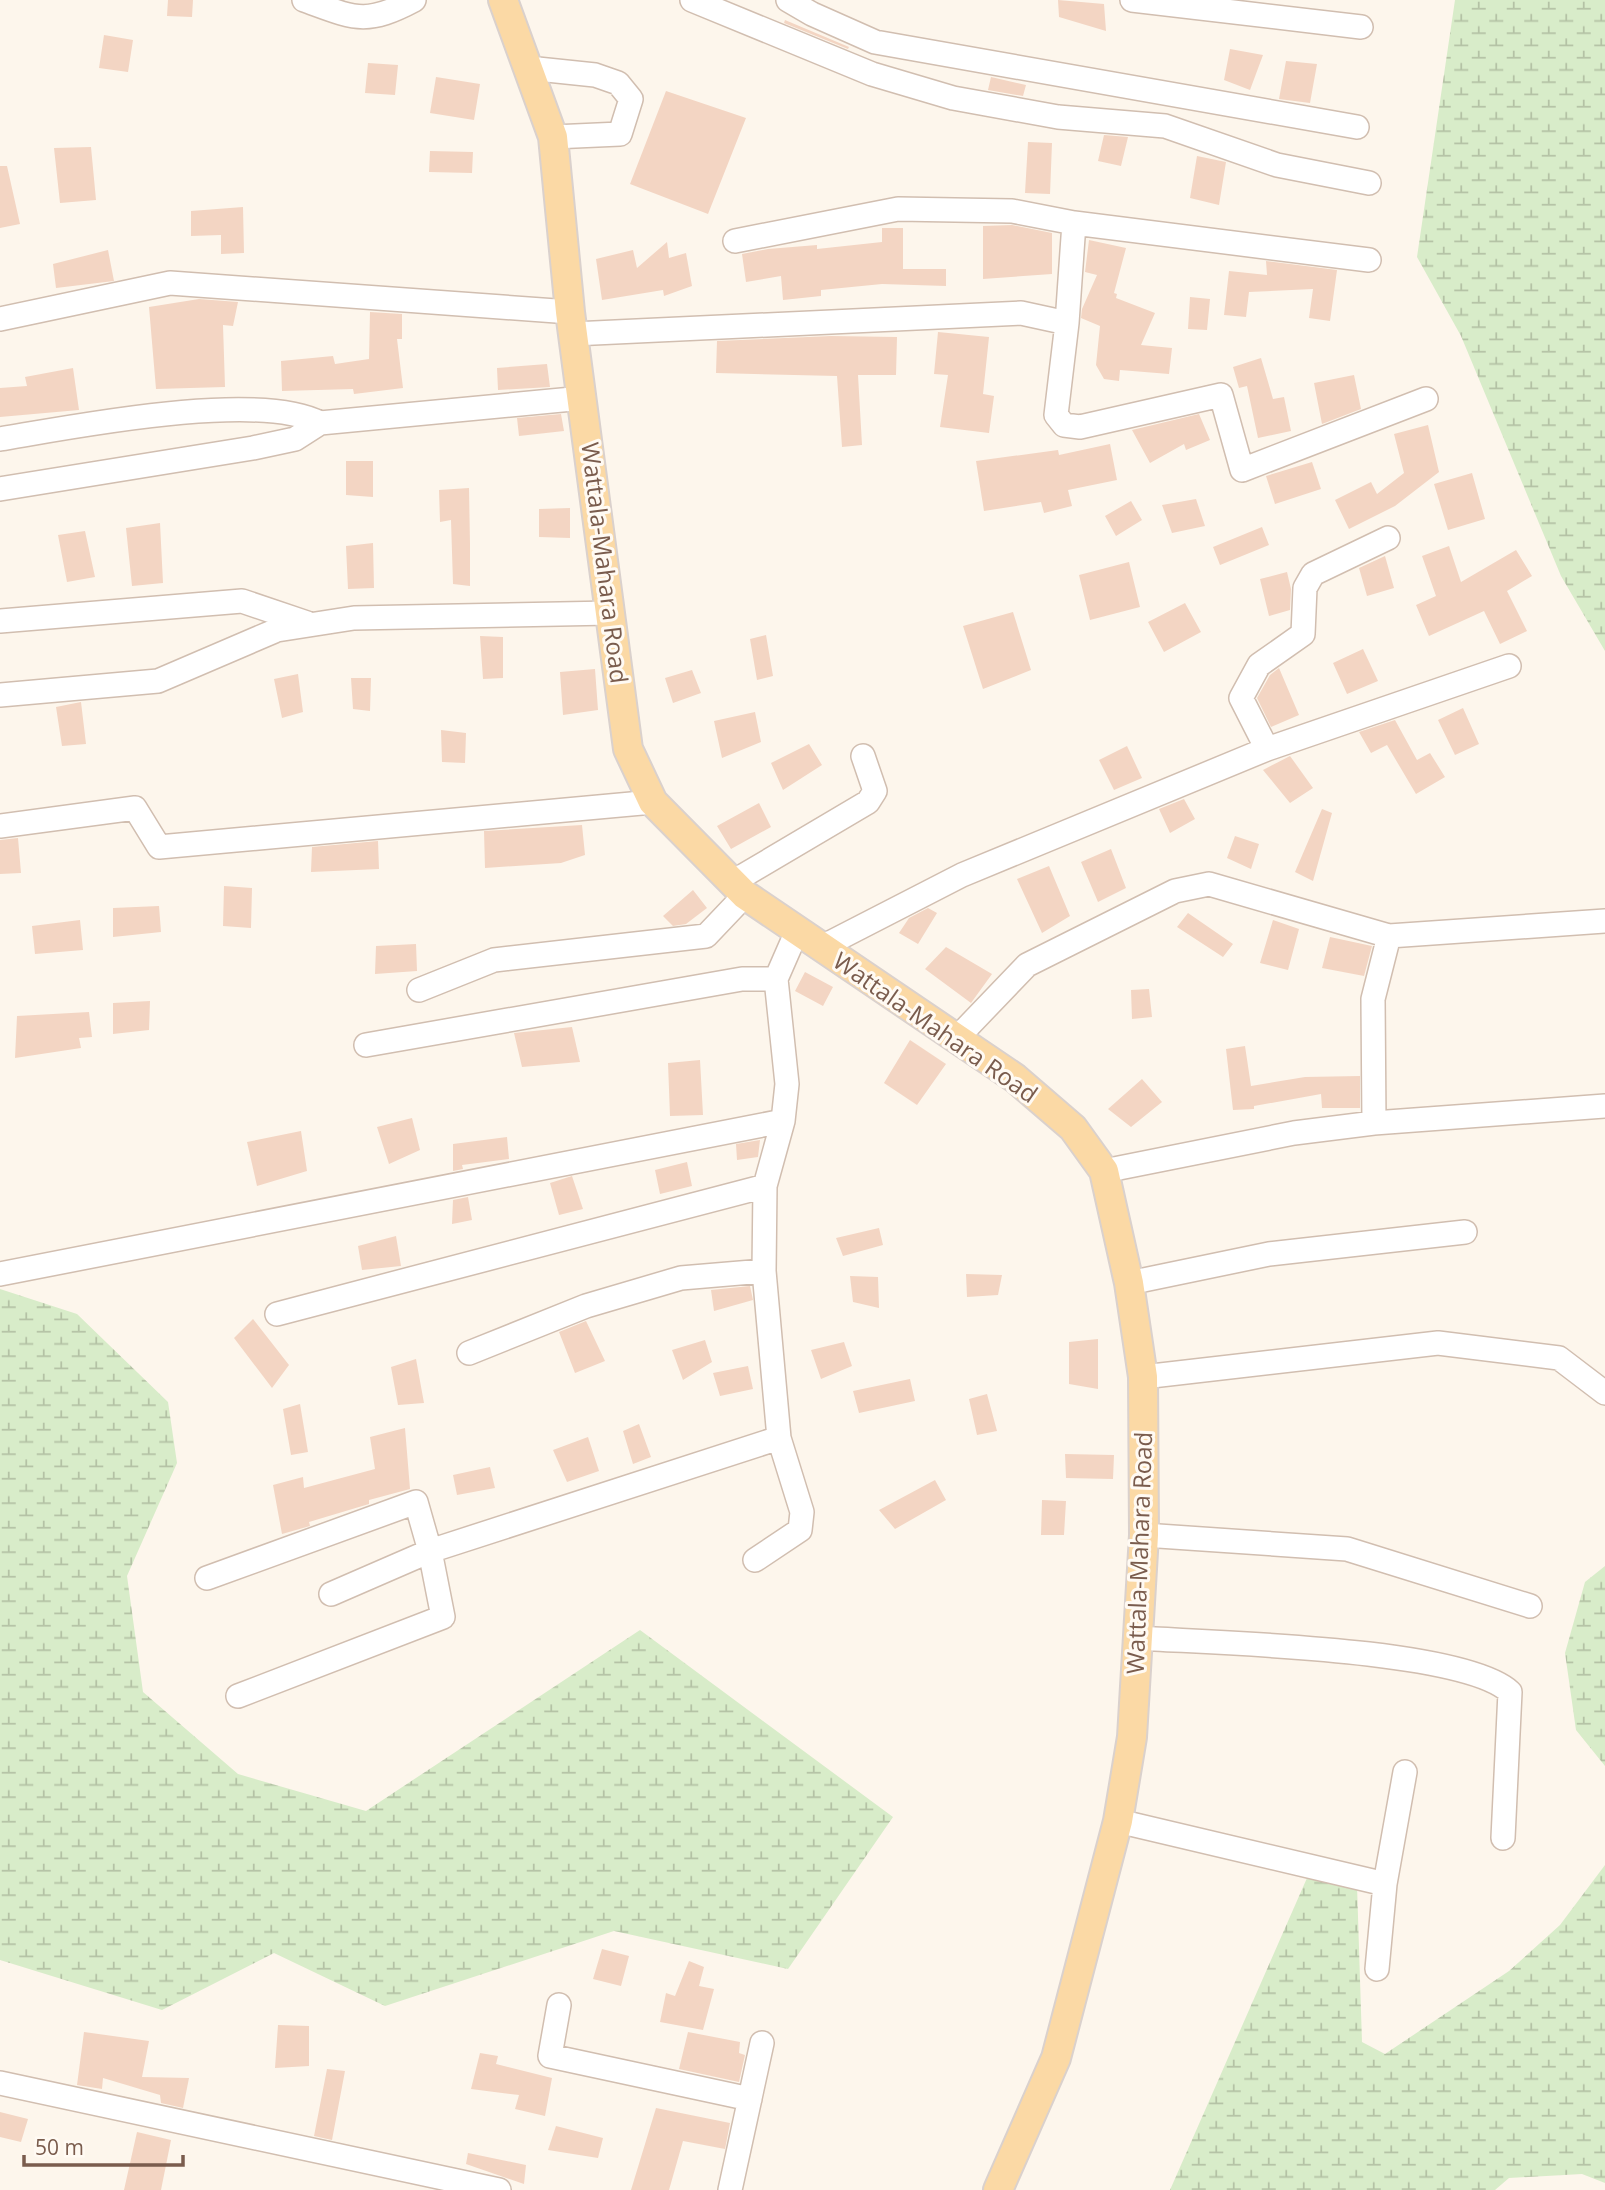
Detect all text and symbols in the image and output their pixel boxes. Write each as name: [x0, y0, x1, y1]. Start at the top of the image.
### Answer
street label: Wattala-Mahara Road: [574, 440, 637, 685]
street label: Wattala-Mahara Road: [827, 944, 1045, 1110]
street label: Wattala-Mahara Road: [1118, 1431, 1159, 1675]
scale bar: [24, 2124, 184, 2168]
text: 50 m: [35, 2133, 84, 2161]

